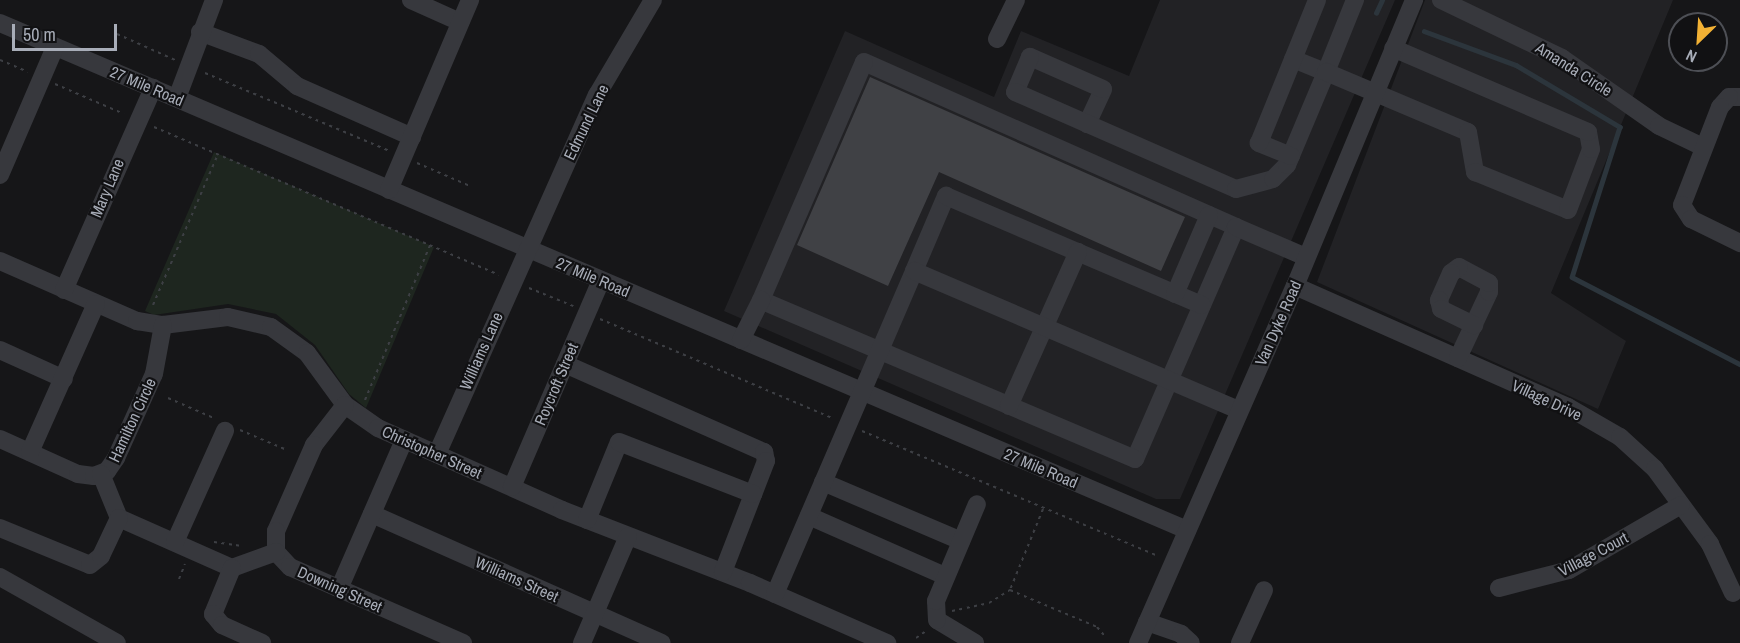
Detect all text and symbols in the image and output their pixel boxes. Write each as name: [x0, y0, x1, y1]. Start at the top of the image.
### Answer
scale bar: [15, 12, 120, 50]
north arrow: [1668, 12, 1728, 72]
text: 50 m: [23, 22, 56, 47]
street label: Amanda Circle: [1532, 38, 1616, 100]
text: N: [1682, 45, 1700, 68]
street label: 27 Mile Road: [107, 62, 187, 110]
street label: Edmund Lane: [559, 81, 613, 163]
street label: Mary Lane: [86, 156, 128, 220]
street label: 27 Mile Road: [553, 253, 633, 301]
street label: Van Dyke Road: [1251, 278, 1305, 368]
street label: Williams Lane: [455, 309, 507, 393]
street label: Roycroft Street: [530, 340, 582, 428]
street label: Hamilton Circle: [104, 375, 160, 465]
street label: Village Drive: [1509, 375, 1585, 425]
street label: Christopher Street: [379, 421, 485, 483]
street label: 27 Mile Road: [1001, 444, 1081, 492]
street label: Village Court: [1555, 528, 1631, 580]
street label: Williams Street: [472, 552, 562, 606]
street label: Downing Street: [295, 562, 385, 616]

